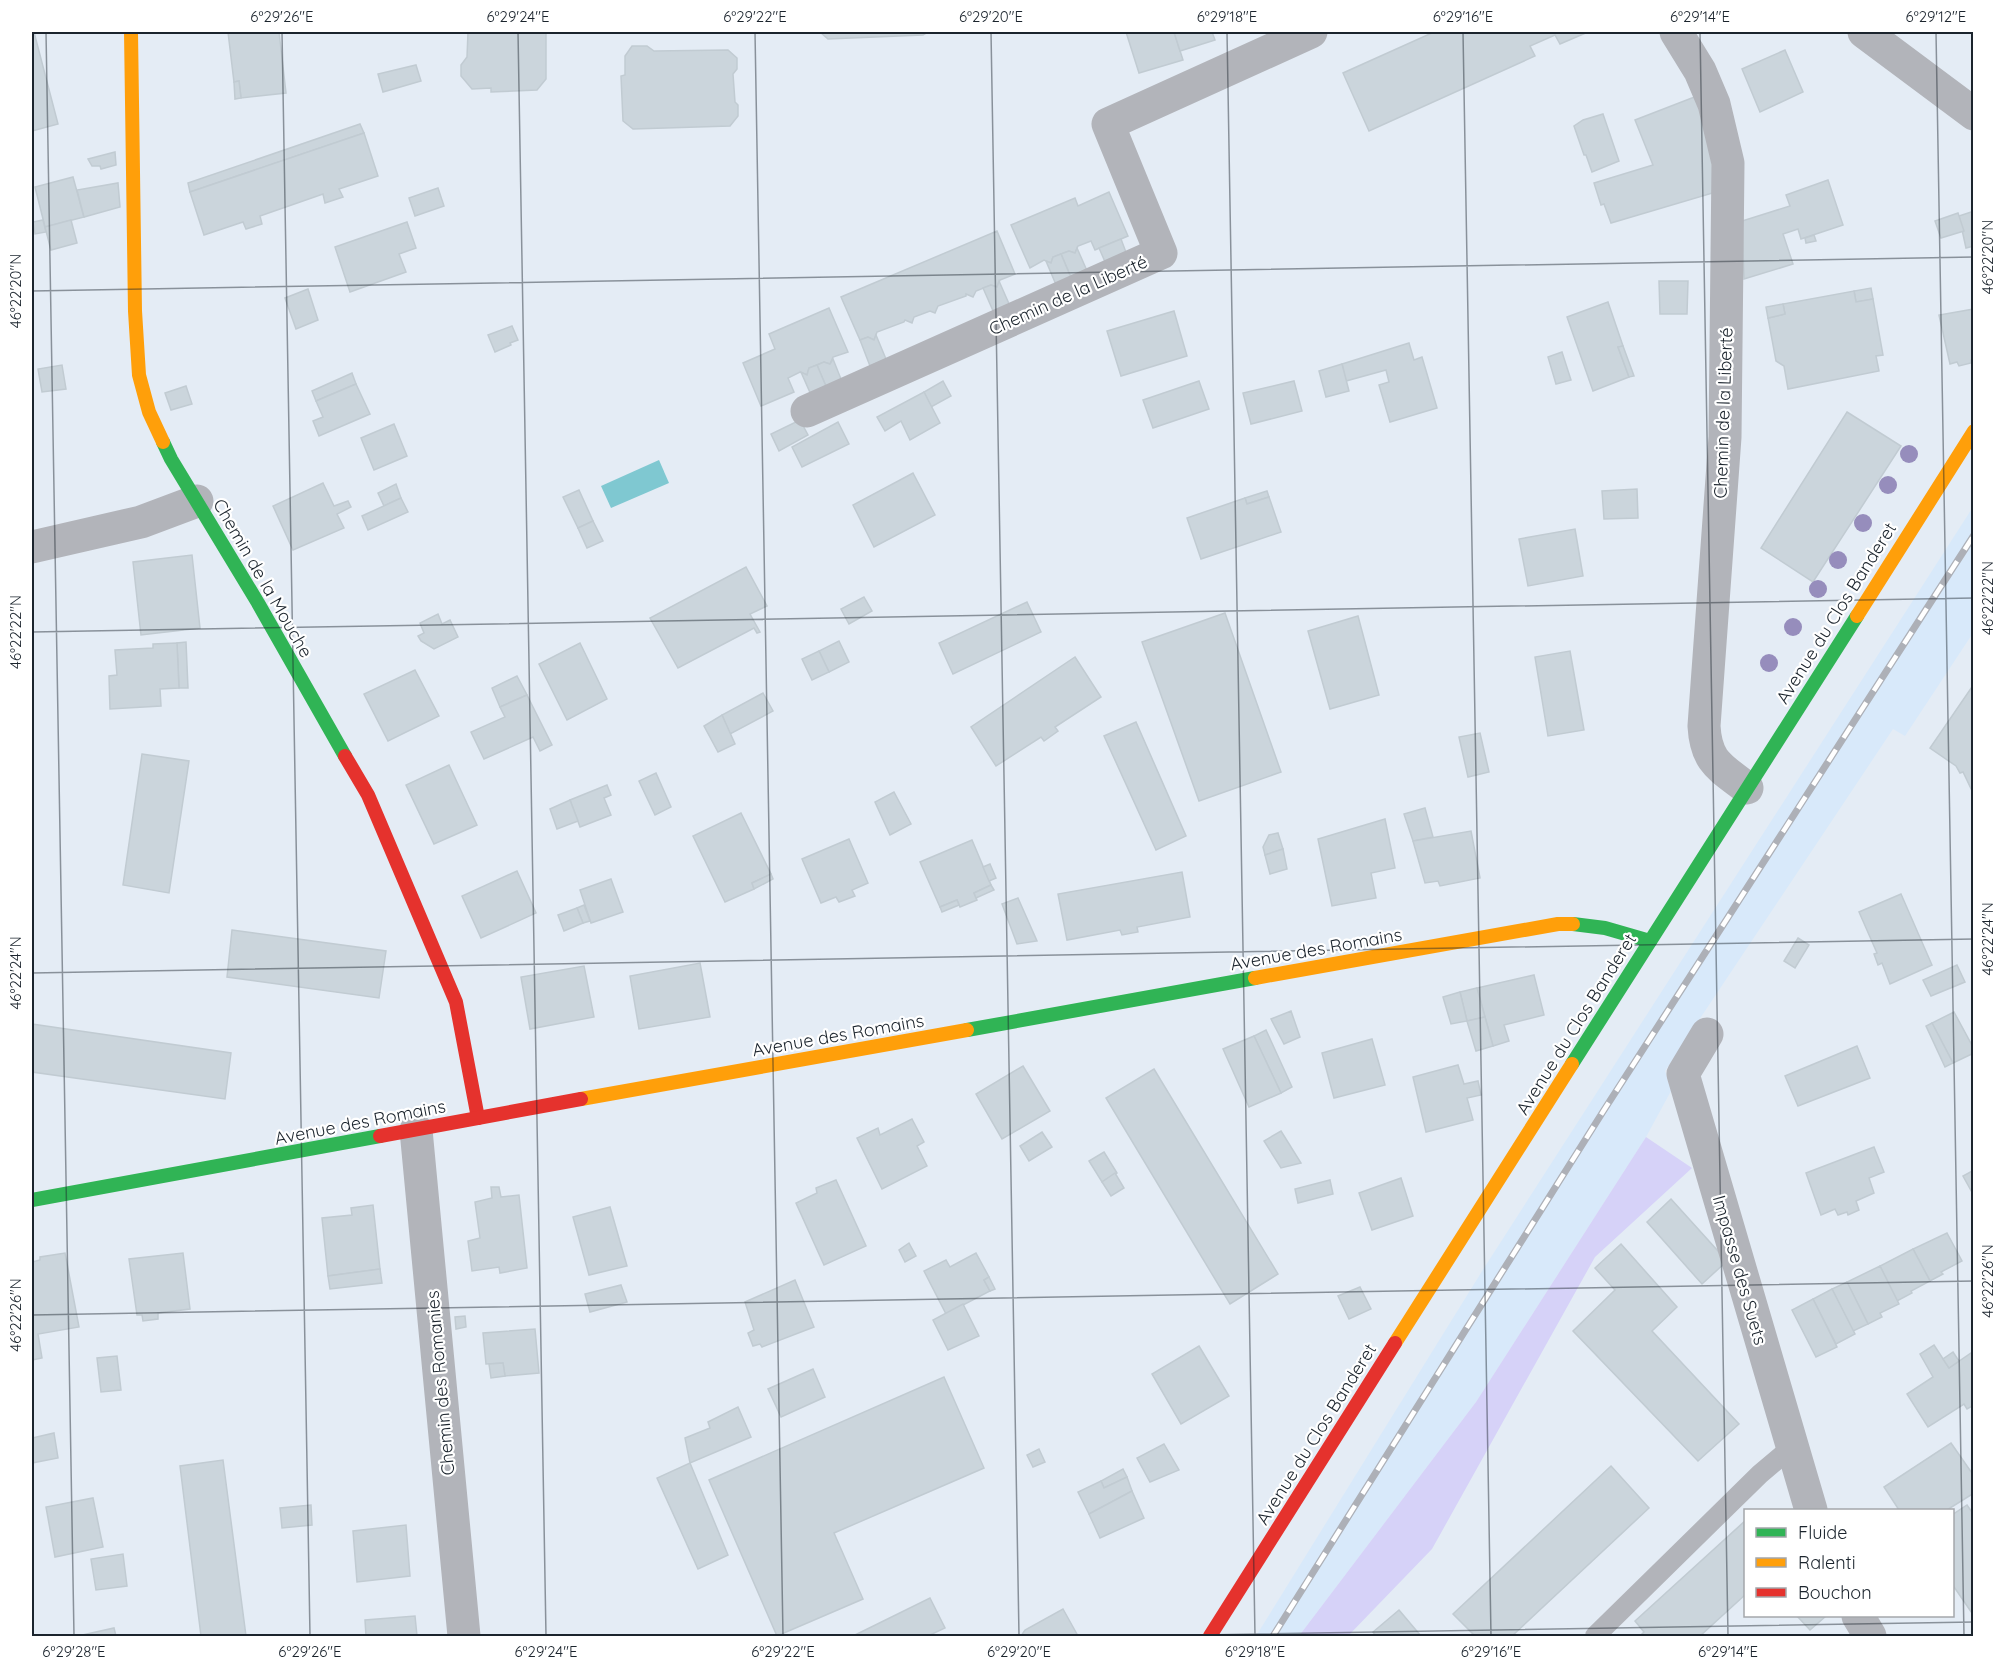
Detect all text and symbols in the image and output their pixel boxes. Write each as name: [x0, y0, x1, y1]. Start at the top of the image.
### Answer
text: 6°29'26"E: [250, 7, 314, 26]
text: 6°29'24"E: [487, 7, 549, 26]
text: 6°29'22"E: [723, 7, 787, 26]
text: 6°29'20"E: [959, 7, 1023, 26]
text: 6°29'18"E: [1197, 7, 1257, 26]
text: 6°29'16"E: [1433, 7, 1493, 26]
text: 6°29'14"E: [1670, 7, 1730, 26]
text: 6°29'12"E: [1906, 7, 1966, 26]
text: 46°22'20"N: [1978, 220, 1997, 294]
street label: Chemin de la Liberté: [985, 250, 1151, 340]
text: 46°22'20"N: [6, 254, 25, 328]
street label: Chemin de la Liberté: [1709, 327, 1737, 499]
street label: Chemin de la Mouche: [208, 495, 318, 661]
street label: Avenue du Clos Banderet: [1771, 518, 1901, 708]
text: 46°22'22"N: [1978, 561, 1997, 635]
text: 46°22'22"N: [6, 595, 25, 669]
text: 46°22'24"N: [1978, 902, 1997, 976]
street label: Avenue des Romains: [1228, 923, 1404, 975]
street label: Avenue du Clos Banderet: [1511, 929, 1641, 1119]
text: 46°22'24"N: [6, 936, 25, 1010]
street label: Avenue des Romains: [750, 1009, 926, 1061]
street label: Avenue des Romains: [273, 1094, 447, 1150]
street label: Impasse des Suets: [1708, 1193, 1772, 1347]
text: 46°22'26"N: [1978, 1244, 1997, 1318]
text: 46°22'26"N: [6, 1278, 25, 1352]
street label: Chemin des Romanies: [420, 1290, 460, 1476]
street label: Avenue du Clos Banderet: [1251, 1339, 1381, 1529]
legend: [1744, 1509, 1954, 1617]
text: Fluide: [1798, 1521, 1847, 1544]
text: Ralenti: [1798, 1551, 1856, 1574]
text: Bouchon: [1798, 1581, 1872, 1604]
text: 6°29'28"E: [42, 1642, 106, 1661]
text: 6°29'26"E: [278, 1642, 342, 1661]
text: 6°29'24"E: [515, 1642, 577, 1661]
text: 6°29'22"E: [751, 1642, 815, 1661]
text: 6°29'20"E: [987, 1642, 1051, 1661]
text: 6°29'18"E: [1225, 1642, 1285, 1661]
text: 6°29'16"E: [1461, 1642, 1521, 1661]
text: 6°29'14"E: [1698, 1642, 1758, 1661]

